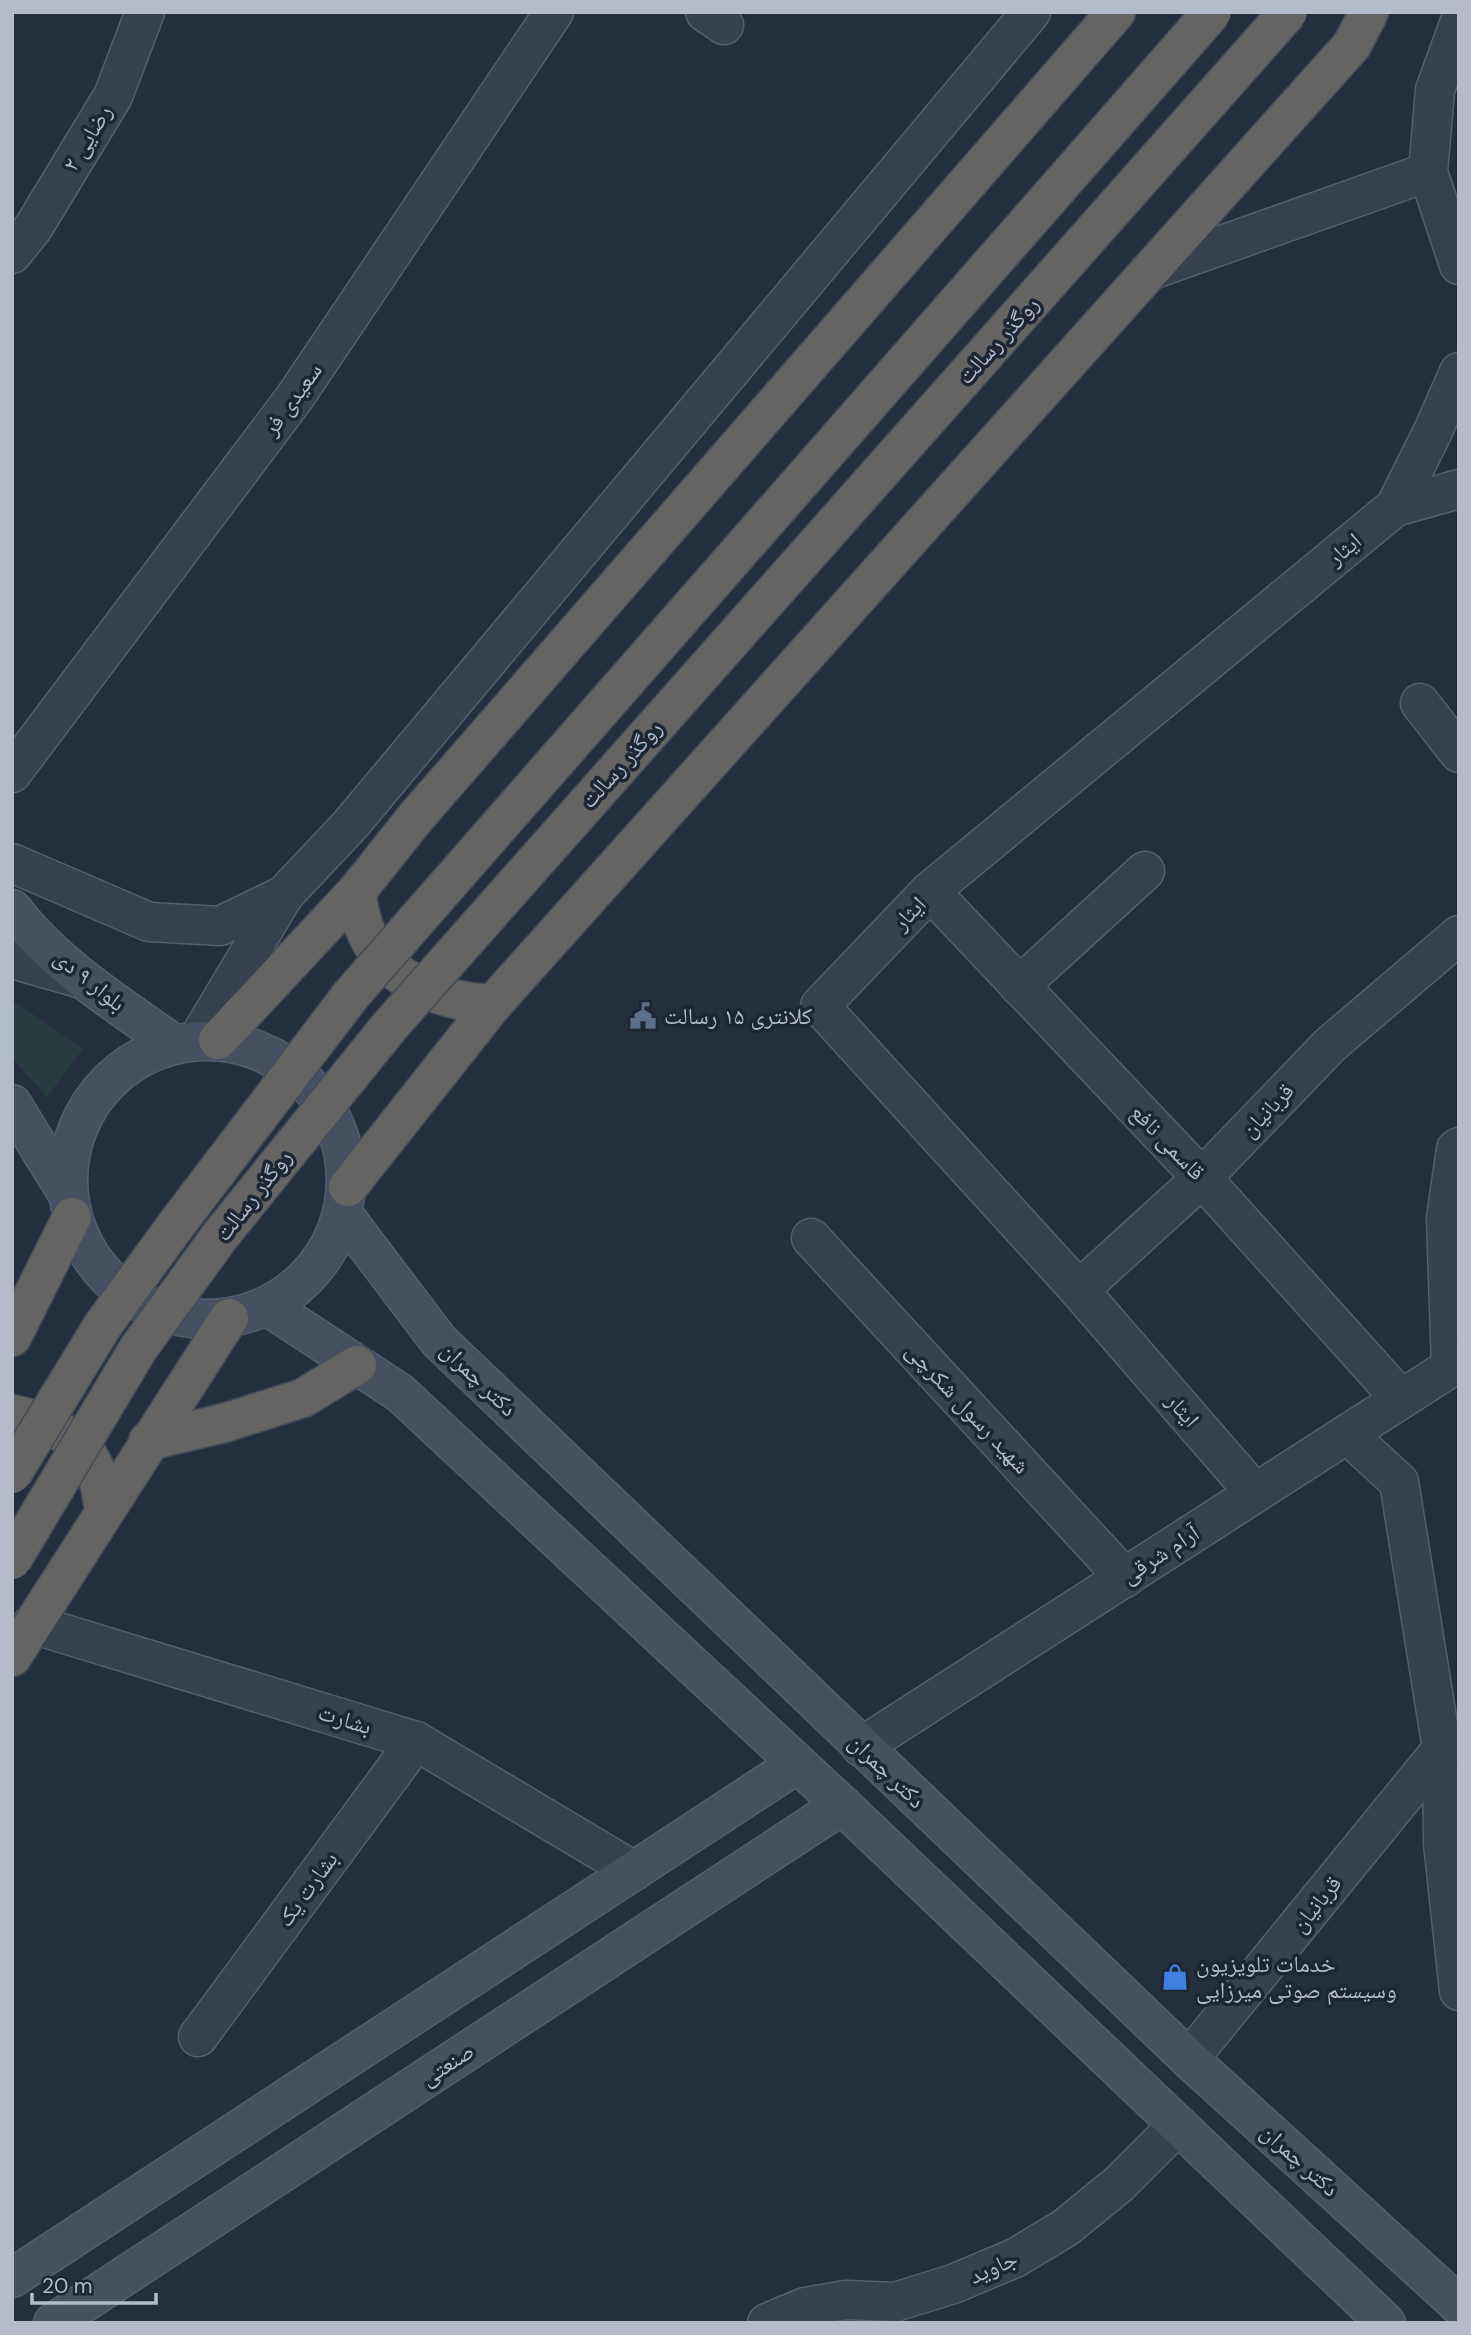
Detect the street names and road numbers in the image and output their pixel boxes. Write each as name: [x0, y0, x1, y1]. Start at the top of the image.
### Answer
street label: رضایی ۲: [55, 99, 119, 177]
street label: روگذر رسالت: [951, 290, 1045, 390]
street label: سعیدی فر: [255, 357, 329, 442]
street label: ایثار: [1320, 526, 1368, 573]
street label: روگذر رسالت: [574, 714, 668, 814]
street label: ایثار: [885, 890, 932, 937]
street label: بلوار ۹ دی: [48, 942, 132, 1018]
street label: قربانیان: [1234, 1076, 1300, 1144]
street label: قاسمی نافع: [1124, 1097, 1212, 1187]
street label: روگذر رسالت: [208, 1143, 298, 1247]
street label: دکتر چمران: [434, 1335, 524, 1423]
street label: شهید رسول شکرچی: [899, 1336, 1037, 1480]
street label: ایثار: [1159, 1386, 1206, 1434]
street label: آرام شرقی: [1115, 1517, 1206, 1591]
street label: بشارت: [315, 1697, 375, 1741]
street label: دکتر چمران: [842, 1727, 932, 1815]
street label: بشارت یک: [270, 1845, 344, 1933]
street label: قربانیان: [1284, 1869, 1348, 1939]
street label: صنعتی: [414, 2036, 480, 2092]
street label: دکتر چمران: [1255, 2117, 1345, 2203]
street label: جاوید: [964, 2243, 1022, 2291]

